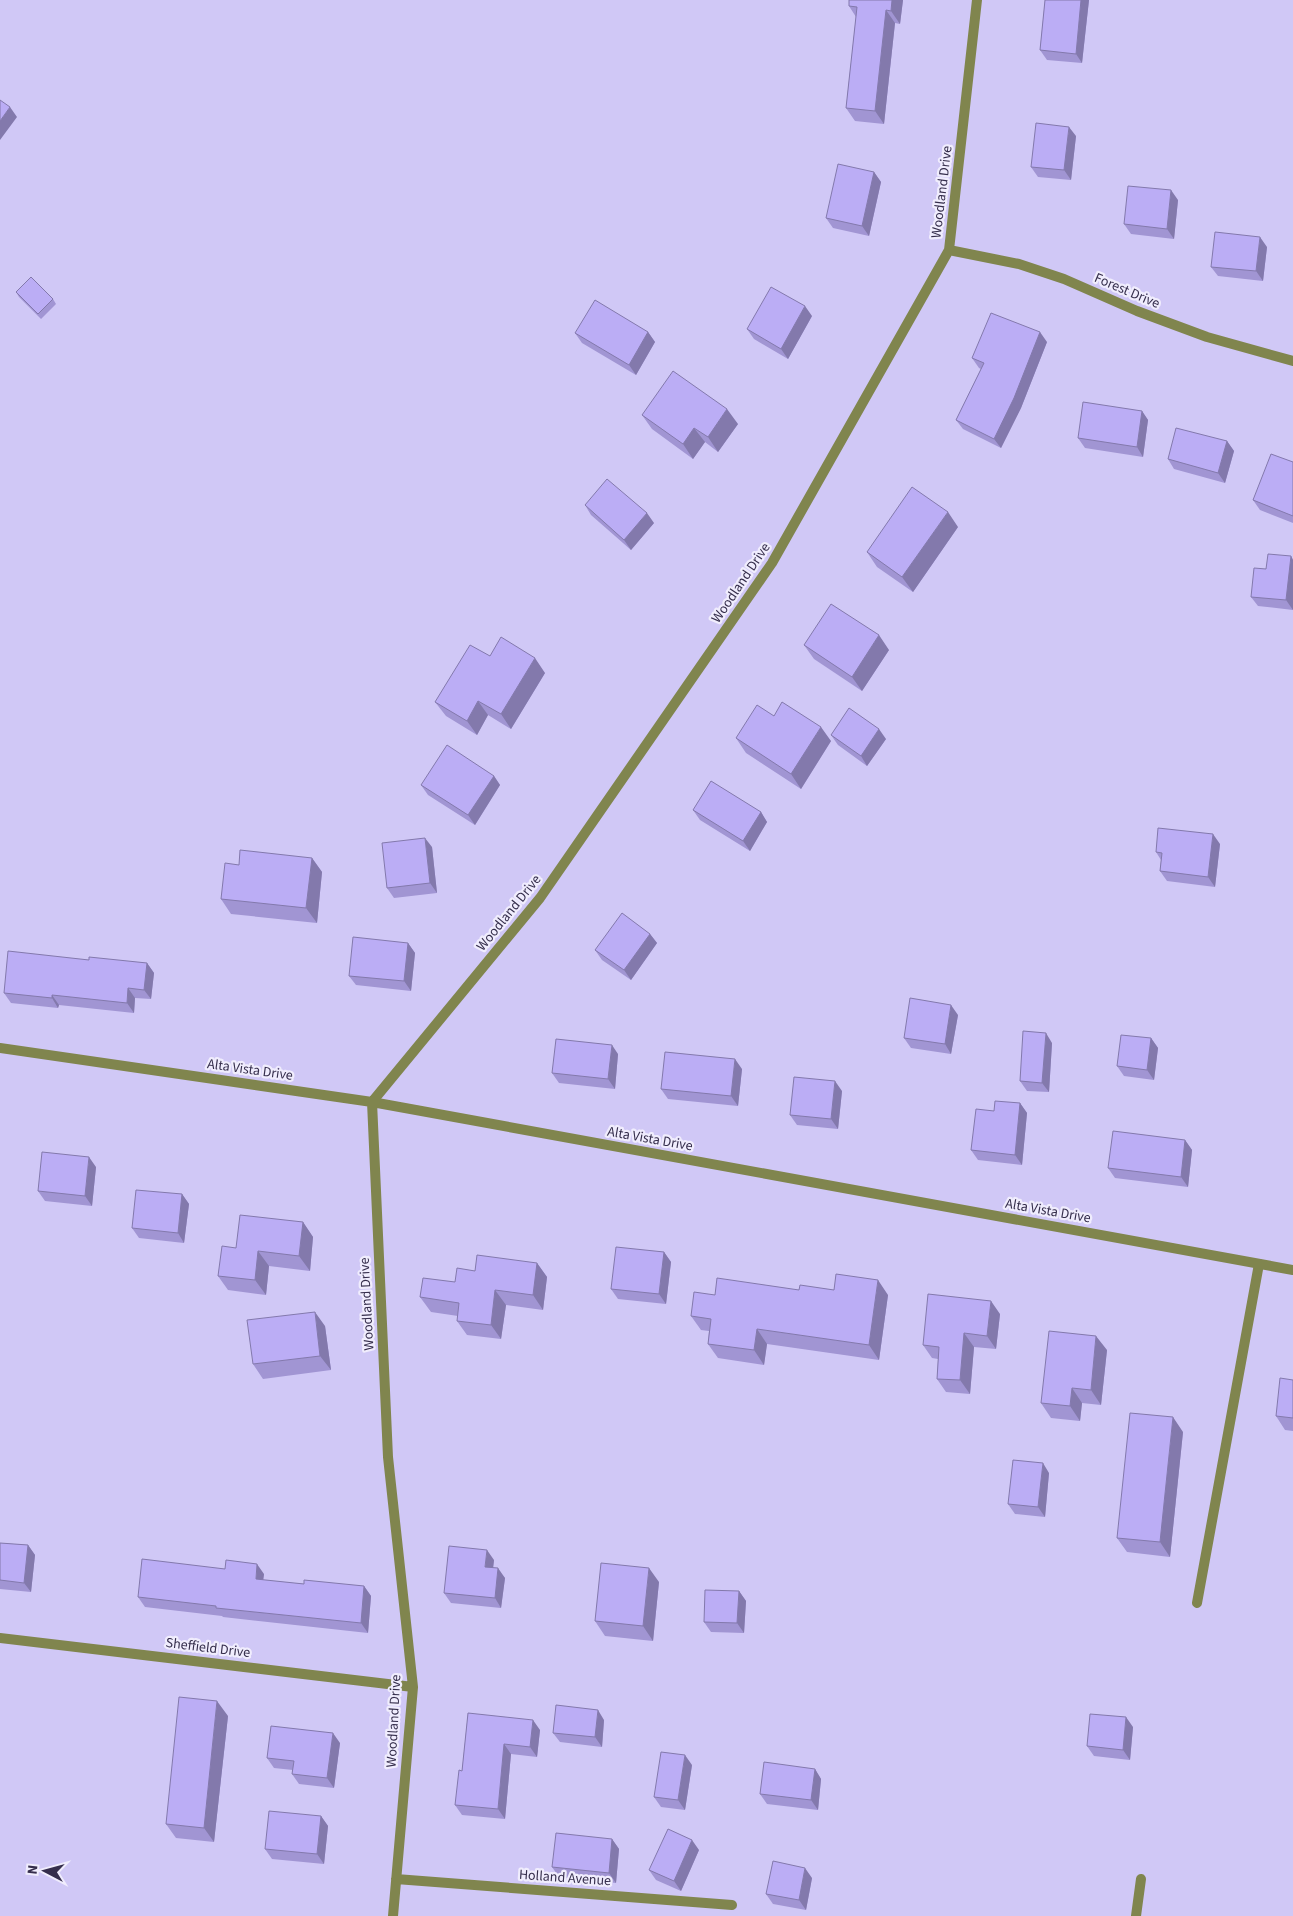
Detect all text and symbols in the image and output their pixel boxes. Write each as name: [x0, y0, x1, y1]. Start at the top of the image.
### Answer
street label: Woodland Drive: [926, 145, 958, 239]
street label: Forest Drive: [1091, 268, 1163, 314]
street label: Woodland Drive: [707, 539, 775, 627]
street label: Woodland Drive: [472, 870, 546, 955]
street label: Alta Vista Drive: [206, 1054, 294, 1086]
street label: Alta Vista Drive: [606, 1122, 694, 1156]
street label: Alta Vista Drive: [1004, 1194, 1092, 1228]
street label: Woodland Drive: [355, 1257, 379, 1351]
street label: Sheffield Drive: [165, 1633, 251, 1663]
street label: Woodland Drive: [382, 1674, 406, 1768]
north arrow: [20, 1846, 70, 1896]
text: N: [23, 1864, 43, 1875]
street label: Holland Avenue: [518, 1865, 612, 1891]

